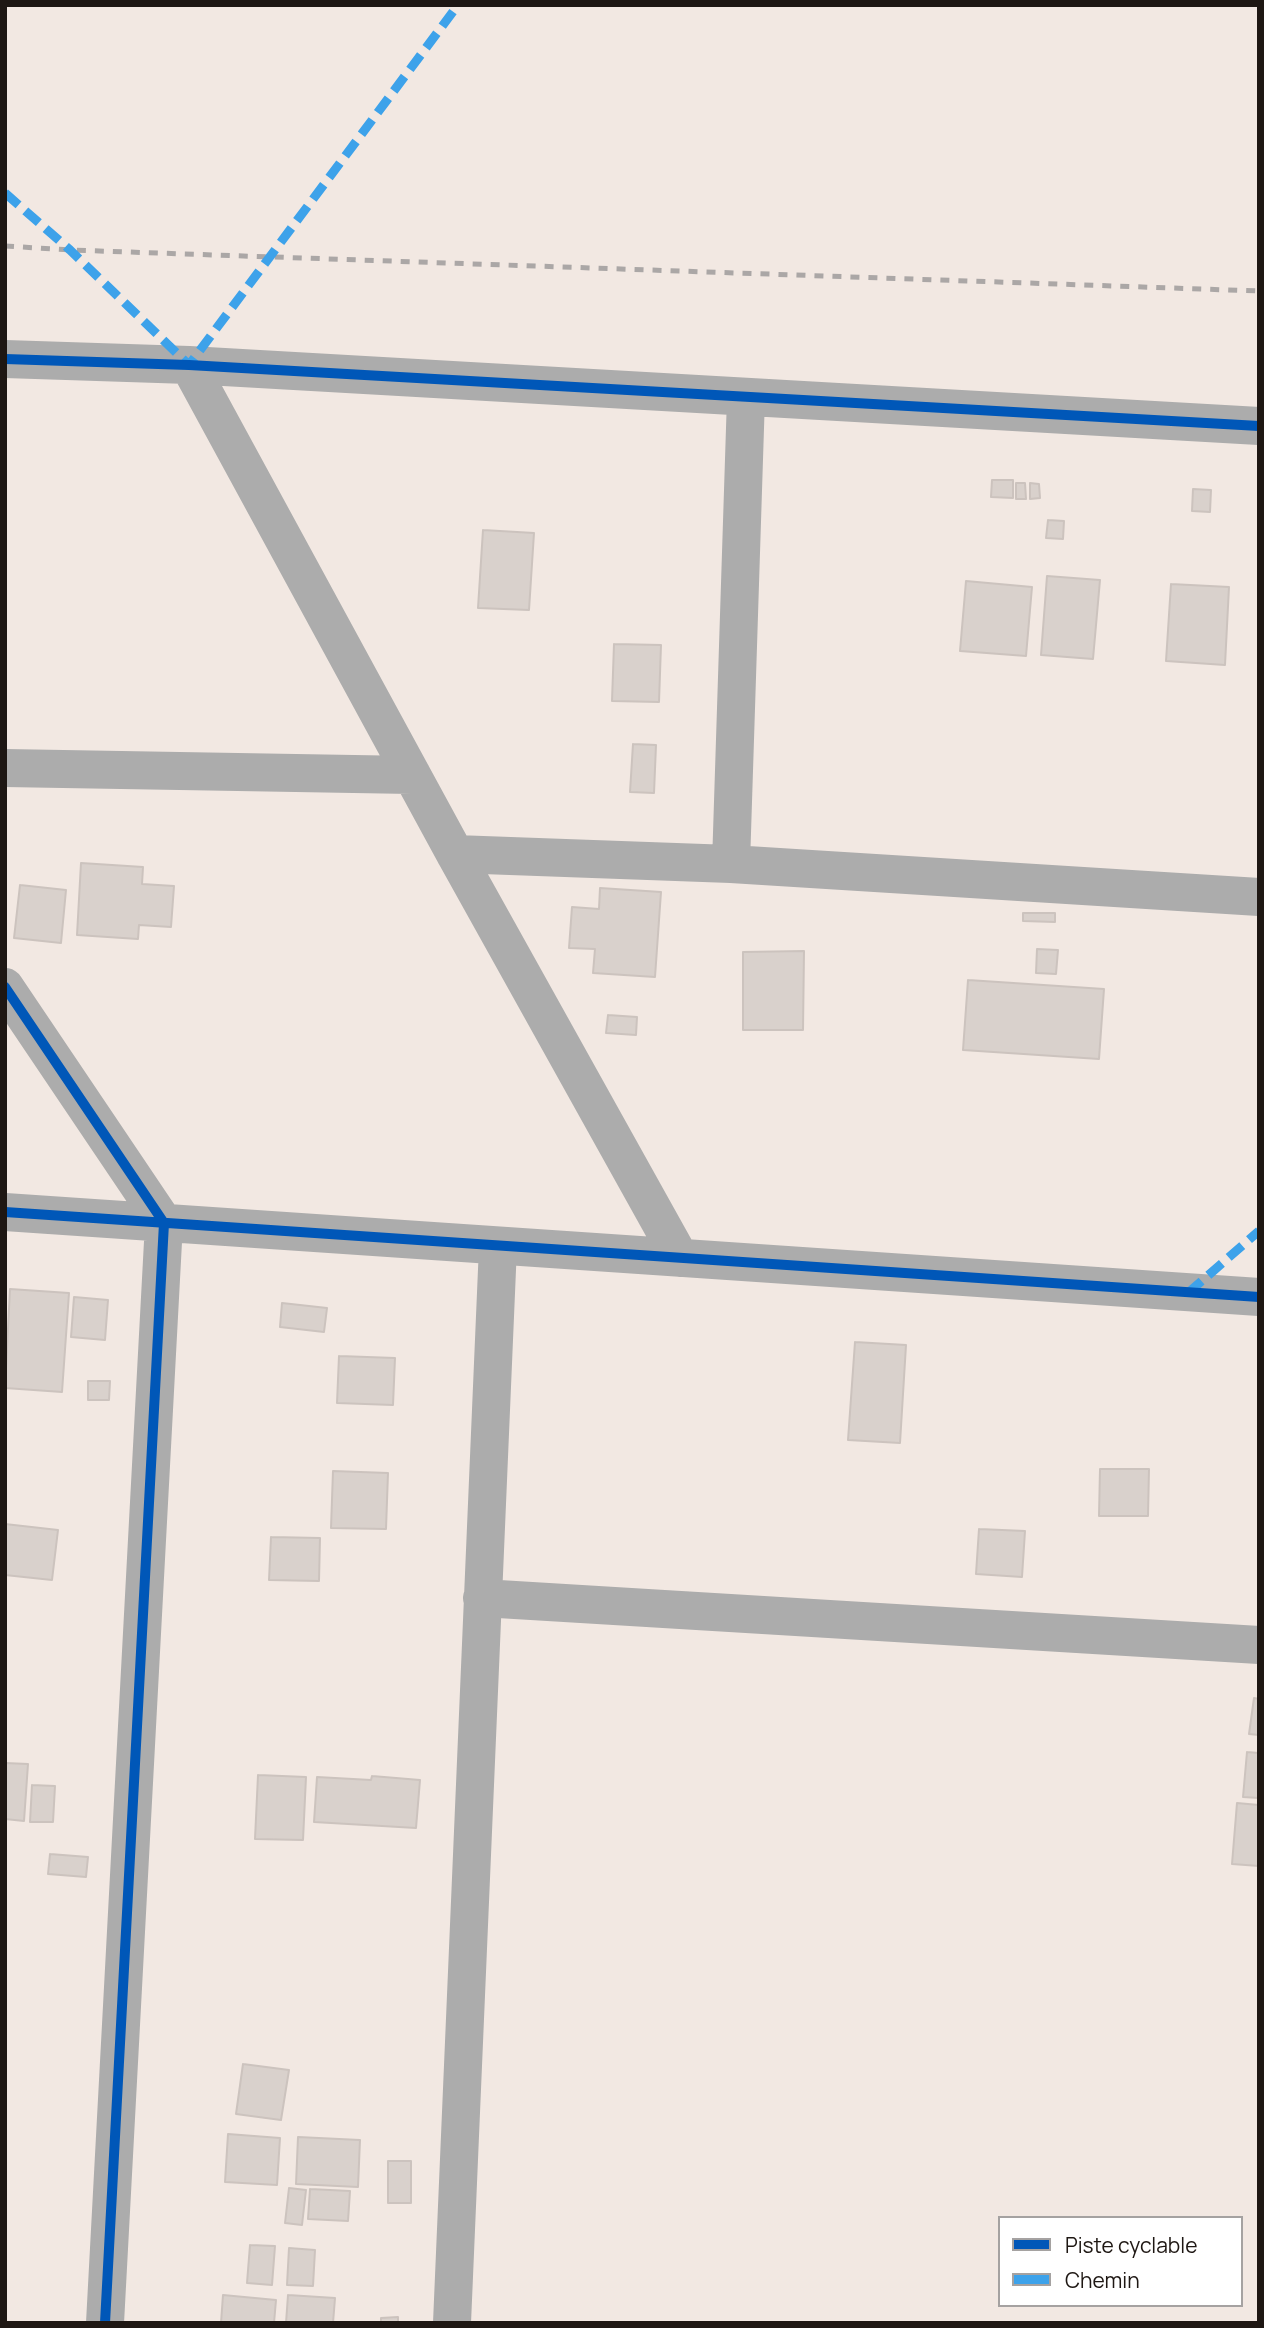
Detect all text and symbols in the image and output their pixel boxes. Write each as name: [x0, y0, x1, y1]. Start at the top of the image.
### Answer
legend: [998, 2216, 1243, 2307]
text: Piste cyclable: [1065, 2231, 1197, 2259]
text: Chemin: [1065, 2266, 1140, 2294]

